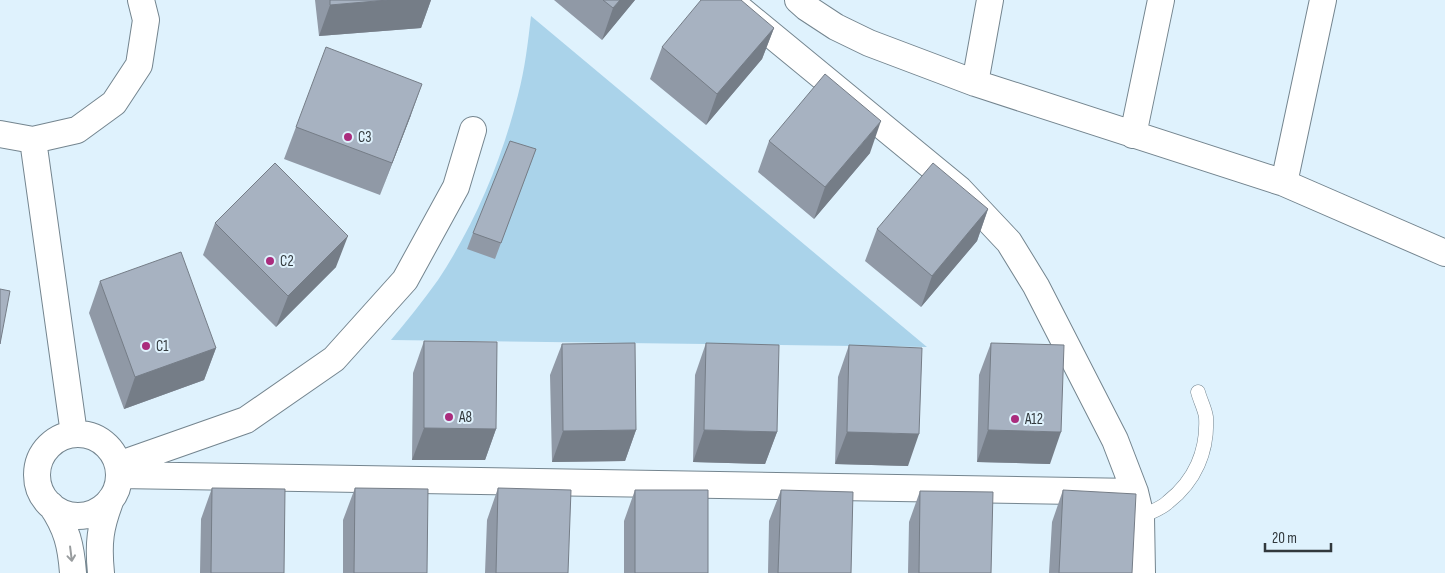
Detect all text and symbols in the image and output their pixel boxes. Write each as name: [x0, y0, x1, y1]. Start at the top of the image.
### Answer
place label: C3: [358, 128, 372, 147]
marker: C3: [342, 131, 354, 143]
place label: C2: [280, 252, 294, 271]
marker: C2: [264, 255, 276, 267]
place label: C1: [156, 337, 169, 356]
marker: C1: [140, 340, 152, 352]
place label: A8: [458, 408, 472, 427]
place label: A12: [1024, 410, 1043, 429]
marker: A8: [443, 411, 455, 423]
marker: A12: [1009, 413, 1021, 425]
scale bar: [1265, 520, 1331, 552]
text: 20 m: [1272, 529, 1297, 548]
one-way arrow: [66, 546, 76, 562]

